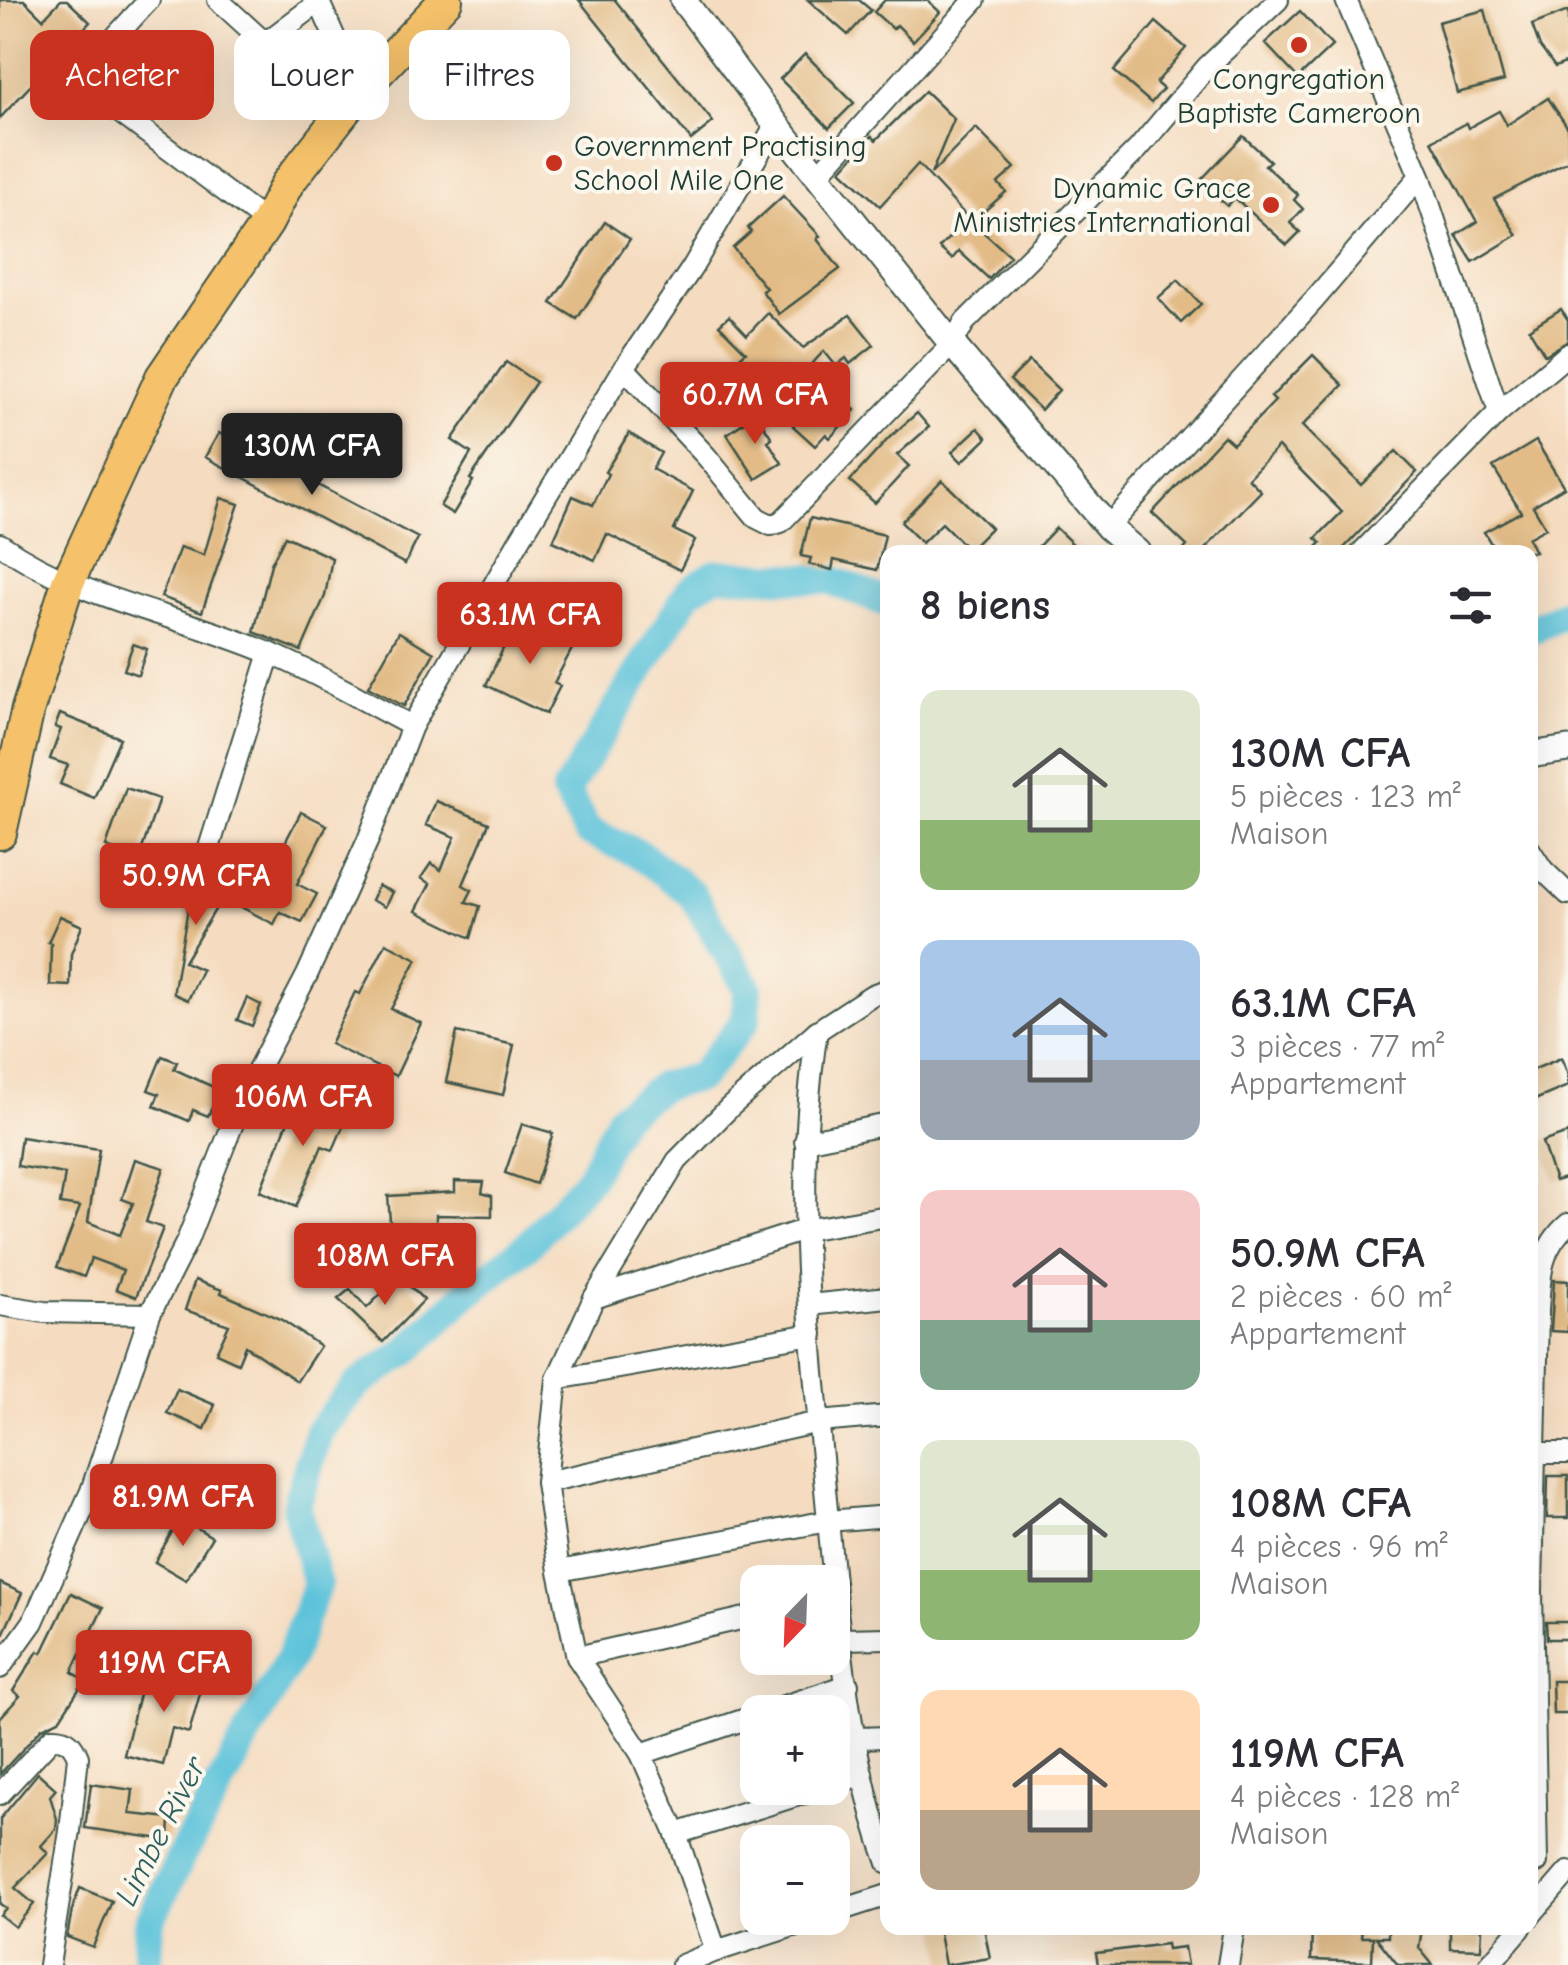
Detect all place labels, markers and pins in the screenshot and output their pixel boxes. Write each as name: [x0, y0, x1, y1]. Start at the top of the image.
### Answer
marker: Congregation Baptiste Cameroon: [1288, 34, 1310, 56]
place label: Congregation Baptiste Cameroon: [1177, 62, 1421, 131]
place label: Government Practising School Mile One: [574, 129, 867, 198]
marker: Government Practising School Mile One: [543, 152, 565, 174]
place label: Dynamic Grace Ministries International: [953, 171, 1251, 240]
marker: Dynamic Grace Ministries International: [1260, 194, 1282, 216]
pin: 60.7M CFA: [641, 362, 869, 447]
pin: 130M CFA: [209, 413, 415, 498]
pin: 63.1M CFA: [416, 582, 644, 667]
pin: 50.9M CFA: [82, 843, 310, 928]
pin: 106M CFA: [200, 1064, 406, 1149]
pin: 108M CFA: [282, 1223, 488, 1308]
pin: 81.9M CFA: [69, 1464, 297, 1549]
pin: 119M CFA: [61, 1630, 267, 1715]

